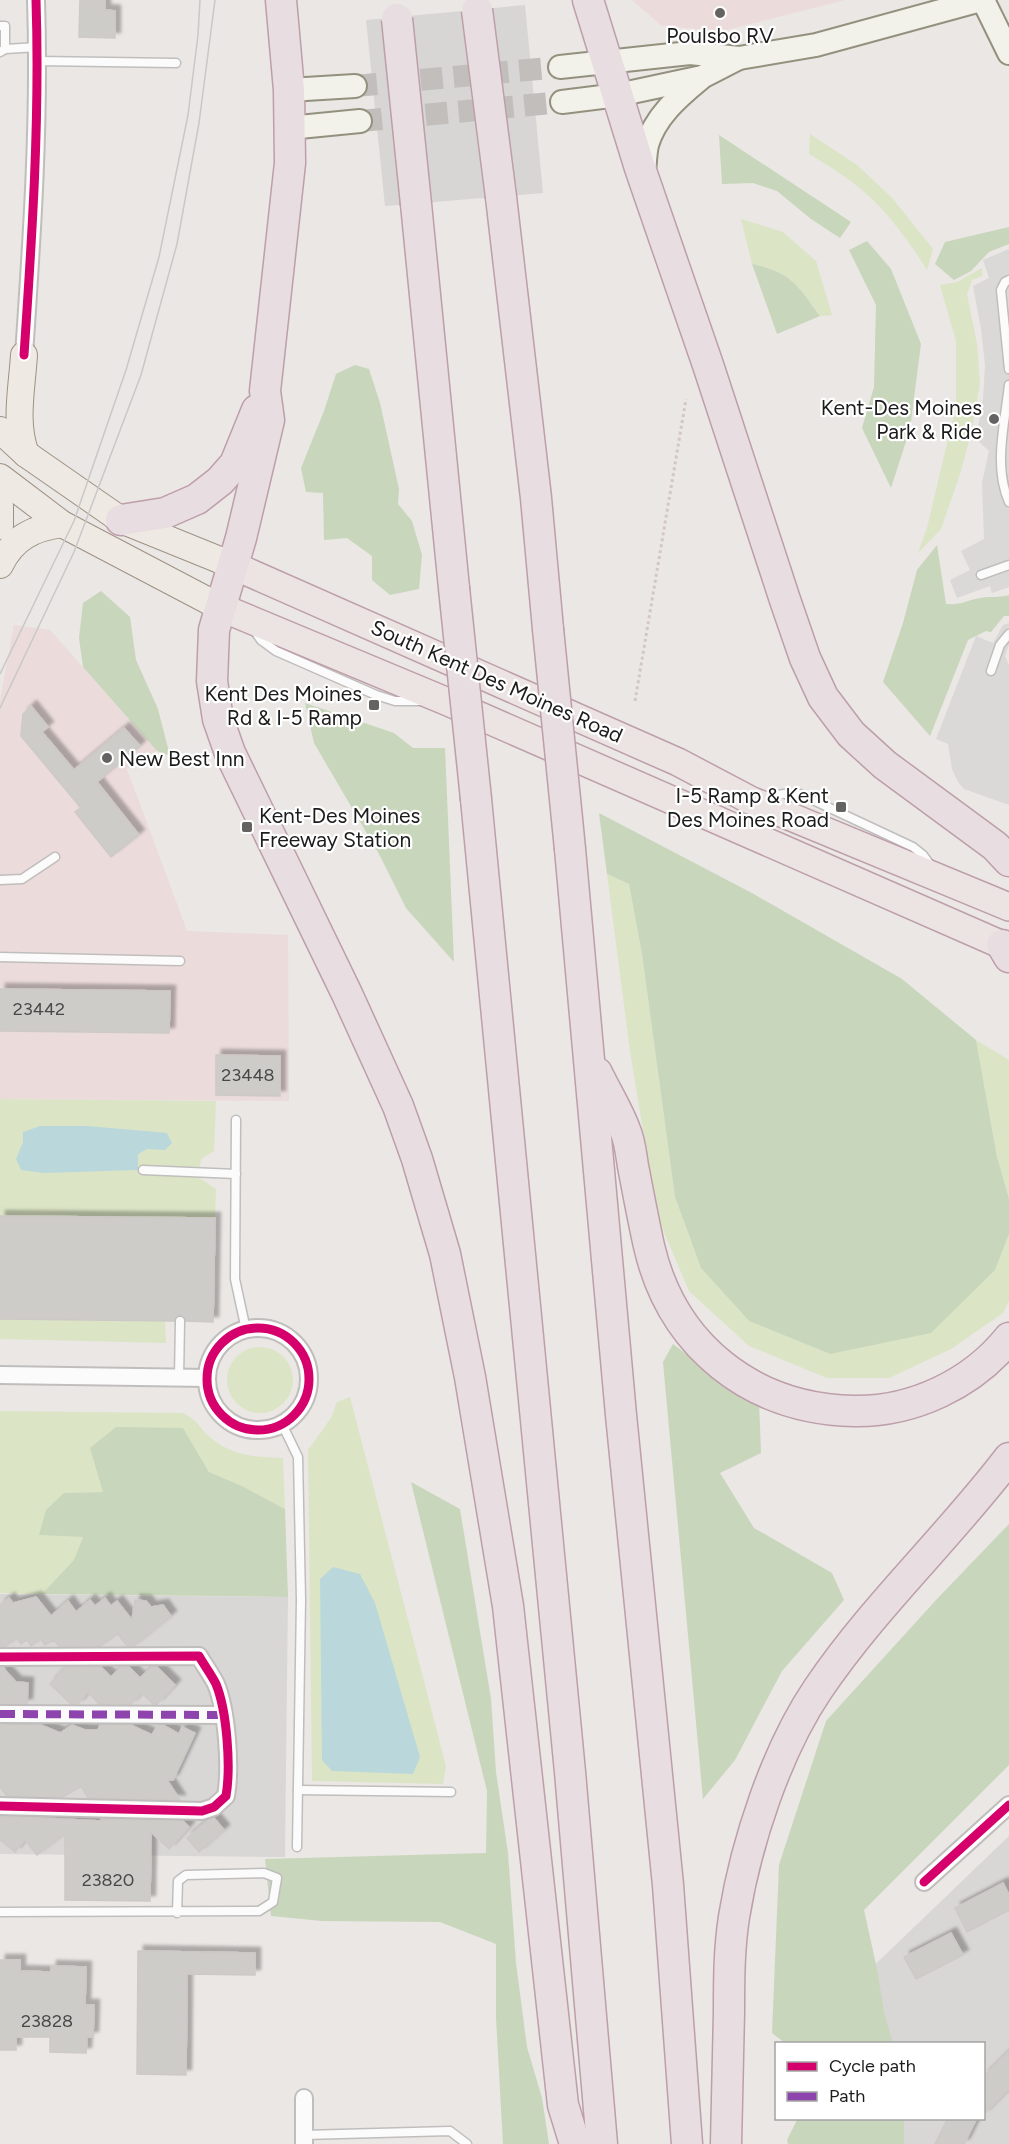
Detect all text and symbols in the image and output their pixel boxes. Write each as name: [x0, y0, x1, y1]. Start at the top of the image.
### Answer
marker: Poulsbo RV: [713, 6, 727, 20]
place label: Poulsbo RV: [666, 23, 774, 48]
place label: Kent-Des Moines Park & Ride: [821, 395, 982, 444]
marker: Kent-Des Moines Park & Ride: [987, 412, 1001, 426]
street label: South Kent Des Moines Road: [367, 614, 627, 748]
place label: Kent Des Moines Rd & I-5 Ramp: [204, 681, 362, 730]
marker: Kent Des Moines Rd & I-5 Ramp: [367, 698, 381, 712]
place label: New Best Inn: [119, 746, 244, 771]
marker: New Best Inn: [100, 751, 114, 765]
place label: I-5 Ramp & Kent Des Moines Road: [667, 783, 829, 832]
marker: I-5 Ramp & Kent Des Moines Road: [834, 800, 848, 814]
place label: Kent-Des Moines Freeway Station: [259, 803, 420, 852]
marker: Kent-Des Moines Freeway Station: [240, 820, 254, 834]
house number: 23442: [13, 998, 65, 1020]
house number: 23448: [221, 1064, 275, 1086]
house number: 23820: [82, 1869, 134, 1891]
house number: 23828: [21, 2010, 73, 2032]
legend: [775, 2042, 985, 2120]
text: Cycle path: [829, 2055, 916, 2077]
text: Path: [829, 2085, 865, 2107]

